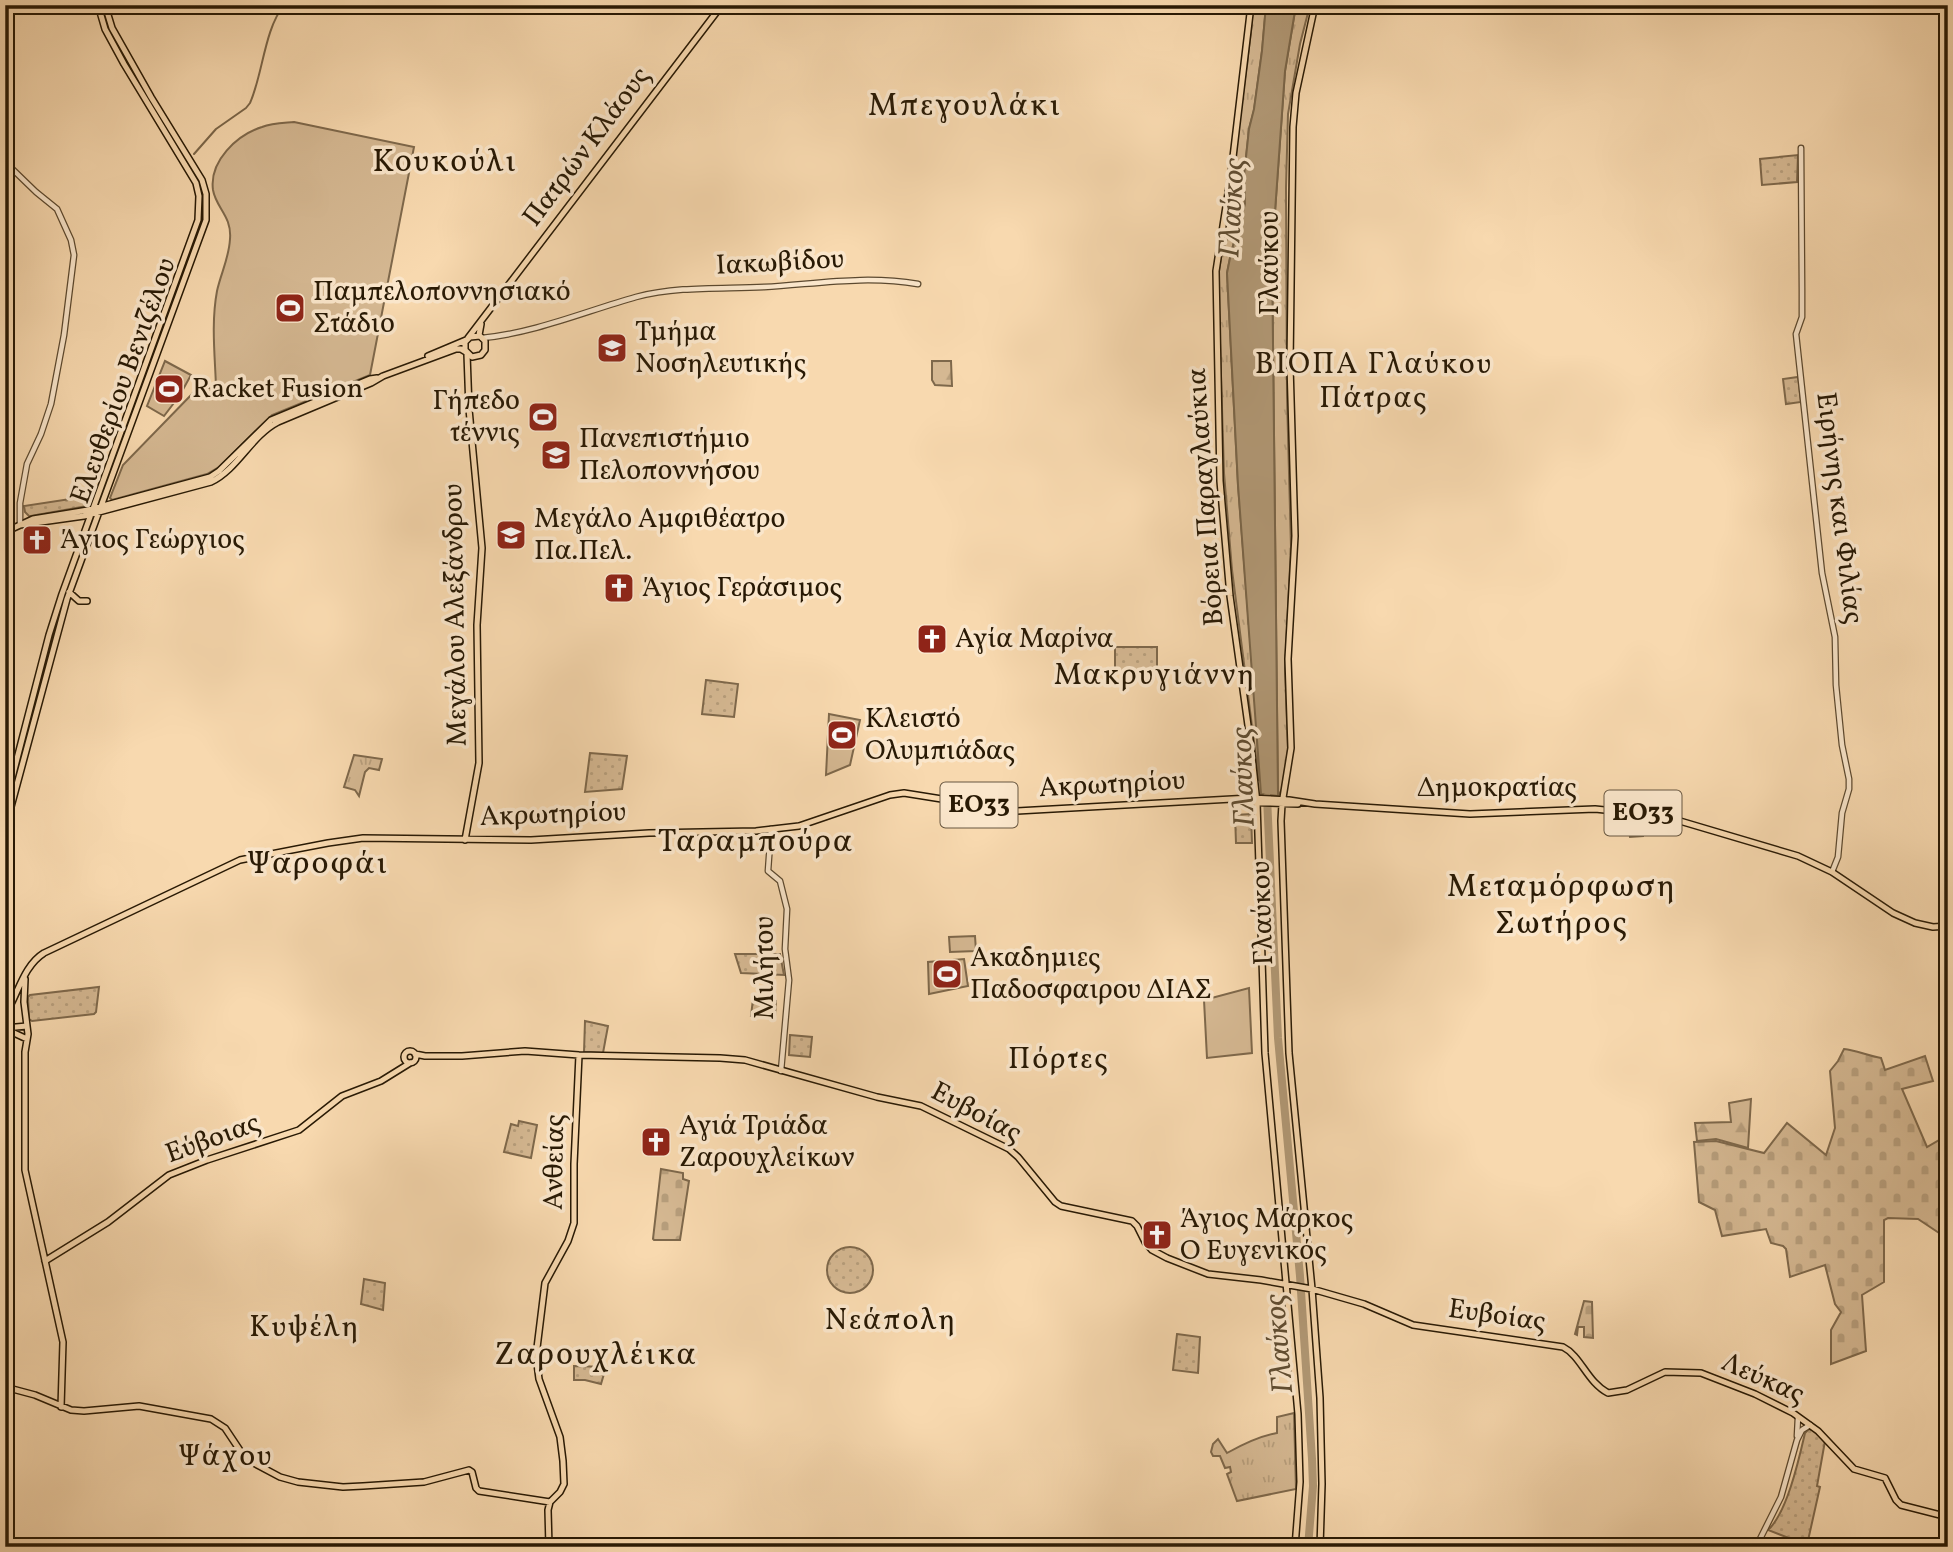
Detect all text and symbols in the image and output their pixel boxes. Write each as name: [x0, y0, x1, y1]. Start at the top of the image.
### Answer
street label: Πατρών Κλάους: [514, 59, 660, 235]
district label: Μπεγουλάκι: [868, 85, 1062, 129]
district label: Κουκούλι: [372, 141, 518, 185]
water label: Γλαύκος: [1209, 157, 1257, 259]
street label: Γλαύκου: [1251, 211, 1290, 315]
street label: Ιακωβίδου: [715, 240, 845, 286]
street label: Ελευθερίου Βενιζέλου: [61, 253, 187, 509]
place label: Παμπελοποννησιακό Στάδιο: [313, 273, 571, 344]
sports icon: Παμπελοποννησιακό Στάδιο: [273, 291, 307, 325]
place label: Τμήμα Νοσηλευτικής: [635, 313, 806, 384]
school or university icon: Τμήμα Νοσηλευτικής: [595, 331, 629, 365]
district label: ΒΙΟΠΑ Γλαύκου Πάτρας: [1255, 344, 1493, 420]
street label: Βόρεια Παραγλαύκια: [1178, 366, 1234, 627]
place label: Racket Fusion: [192, 370, 363, 409]
sports icon: Racket Fusion: [152, 372, 186, 406]
place label: Γήπεδο τέννις: [433, 382, 520, 453]
street label: Ειρήνης και Φιλίας: [1805, 390, 1873, 626]
sports icon: Γήπεδο τέννις: [526, 400, 560, 434]
place label: Πανεπιστήμιο Πελοποννήσου: [579, 420, 760, 491]
school or university icon: Πανεπιστήμιο Πελοποννήσου: [539, 438, 573, 472]
street label: Μεγάλου Αλεξάνδρου: [434, 483, 478, 747]
place label: Μεγάλο Αμφιθέατρο Πα.Πελ.: [534, 500, 785, 571]
school or university icon: Μεγάλο Αμφιθέατρο Πα.Πελ.: [494, 518, 528, 552]
place label: Άγιος Γεώργιος: [60, 521, 245, 560]
church icon: Άγιος Γεώργιος: [20, 523, 54, 557]
place label: Άγιος Γεράσιμος: [642, 569, 842, 608]
church icon: Άγιος Γεράσιμος: [602, 571, 636, 605]
place label: Αγία Μαρίνα: [955, 620, 1114, 659]
church icon: Αγία Μαρίνα: [915, 622, 949, 656]
district label: Μακρυγιάννη: [1054, 655, 1256, 697]
place label: Κλειστό Ολυμπιάδας: [865, 700, 1015, 771]
sports icon: Κλειστό Ολυμπιάδας: [825, 718, 859, 752]
water label: Γλαύκος: [1221, 726, 1267, 828]
street label: Ακρωτηρίου: [1038, 762, 1186, 808]
street label: Δημοκρατίας: [1417, 769, 1577, 808]
road number: ΕΟ33: [940, 782, 1018, 828]
road number: ΕΟ33: [1604, 790, 1682, 835]
street label: Ακρωτηρίου: [479, 793, 627, 837]
district label: Ταραμπούρα: [658, 821, 854, 865]
district label: Ψαροφάι: [247, 843, 389, 887]
street label: Γλαύκου: [1242, 860, 1284, 966]
district label: Μεταμόρφωση Σωτήρος: [1447, 866, 1677, 947]
street label: Μιλήτου: [746, 916, 785, 1020]
place label: Ακαδημιες Παδοσφαιρου ΔΙΑΣ: [970, 939, 1212, 1010]
sports icon: Ακαδημιες Παδοσφαιρου ΔΙΑΣ: [930, 957, 964, 991]
district label: Πόρτες: [1008, 1039, 1110, 1081]
street label: Ευβοίας: [924, 1073, 1028, 1153]
street label: Εύβοιας: [160, 1104, 266, 1174]
place label: Αγιά Τριάδα Ζαρουχλείκων: [679, 1107, 855, 1178]
street label: Ανθείας: [535, 1114, 575, 1210]
church icon: Αγιά Τριάδα Ζαρουχλείκων: [639, 1125, 673, 1159]
place label: Άγιος Μάρκος Ο Ευγενικός: [1180, 1200, 1353, 1271]
church icon: Άγιος Μάρκος Ο Ευγενικός: [1140, 1218, 1174, 1252]
street label: Ευβοίας: [1446, 1290, 1548, 1342]
water label: Γλαύκος: [1255, 1292, 1305, 1396]
district label: Νεάπολη: [825, 1300, 957, 1342]
district label: Κυψέλη: [249, 1307, 361, 1349]
district label: Ζαρουχλέικα: [494, 1334, 698, 1378]
street label: Λεύκας: [1715, 1343, 1811, 1415]
district label: Ψάχου: [179, 1436, 274, 1478]

